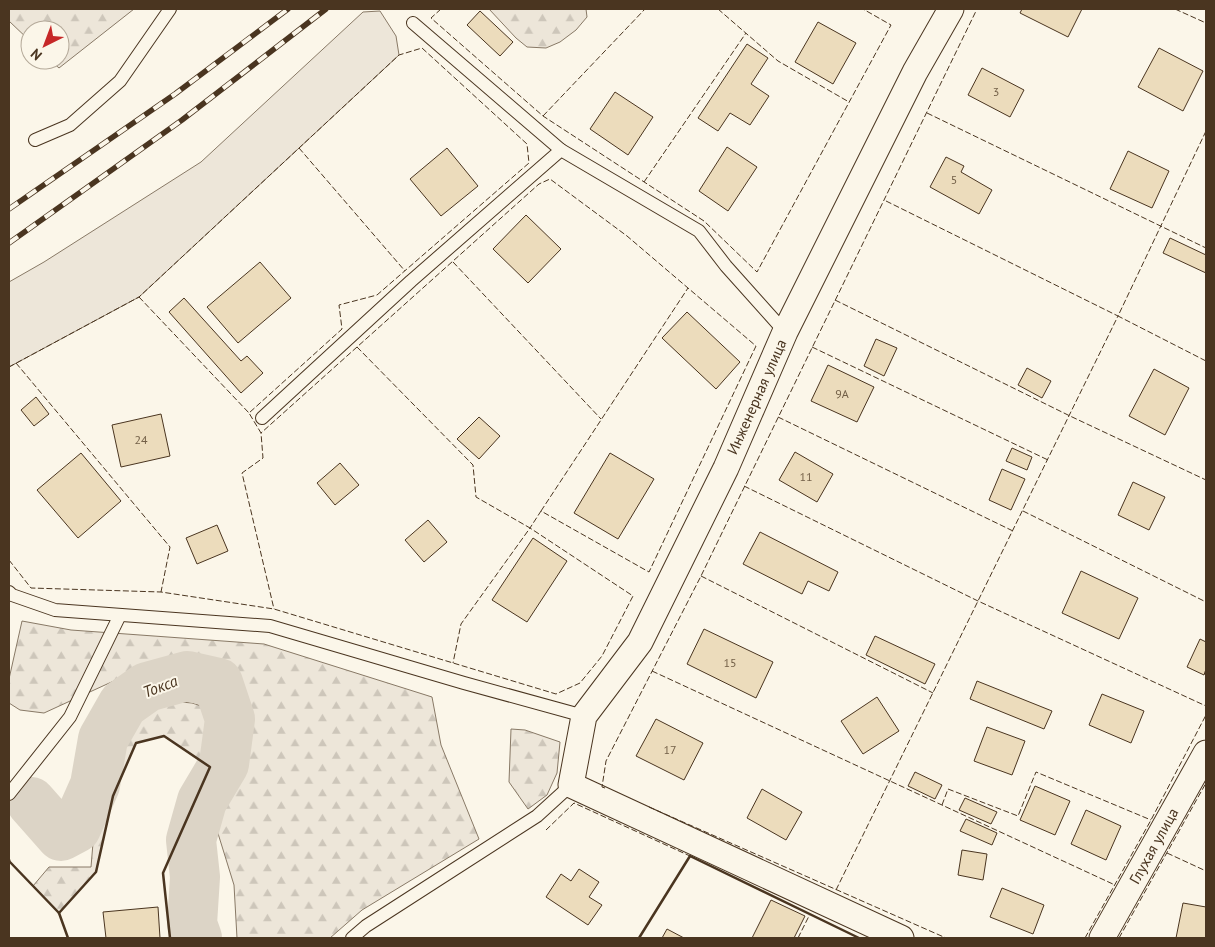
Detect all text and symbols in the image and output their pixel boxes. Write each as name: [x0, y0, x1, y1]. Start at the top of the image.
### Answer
north arrow: [20, 20, 70, 70]
text: N: [27, 45, 46, 64]
house number: 3: [993, 84, 999, 99]
house number: 5: [951, 172, 957, 187]
street label: Инженерная улица: [723, 336, 791, 457]
house number: 9А: [835, 386, 849, 401]
house number: 24: [134, 432, 148, 447]
house number: 11: [799, 469, 813, 484]
house number: 15: [723, 655, 737, 670]
water label: Токса: [140, 670, 180, 702]
house number: 17: [663, 742, 677, 757]
street label: Глухая улица: [1125, 804, 1182, 887]

